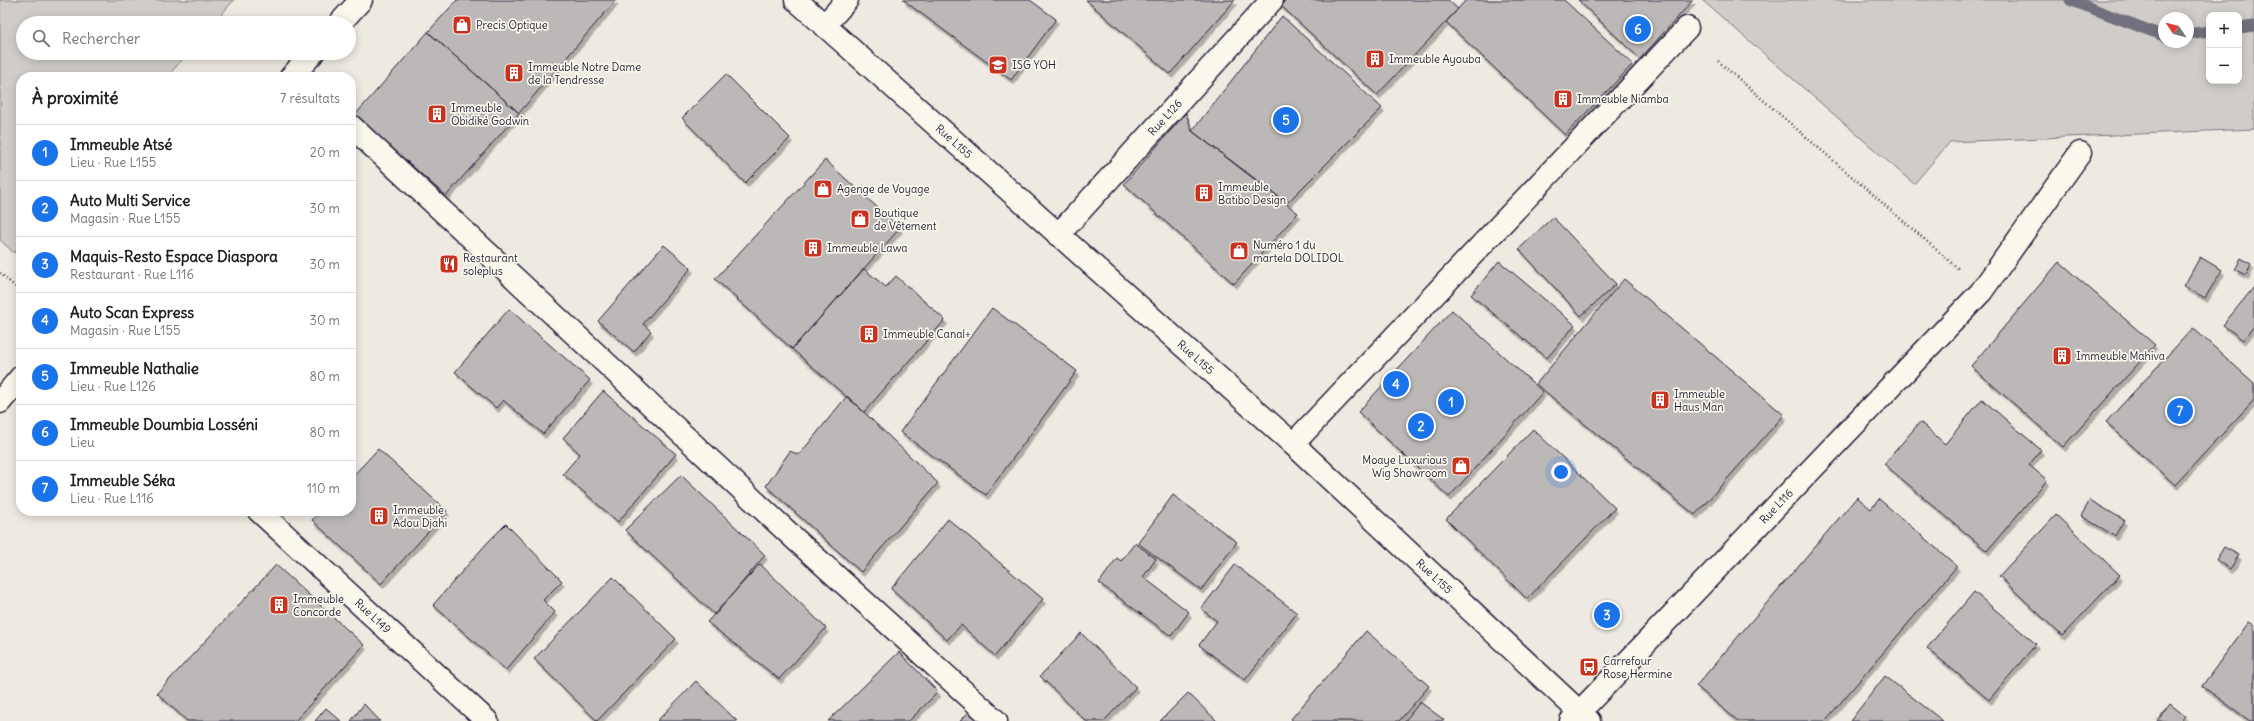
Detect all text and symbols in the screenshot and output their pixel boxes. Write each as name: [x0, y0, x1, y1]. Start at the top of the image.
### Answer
north arrow: [2158, 12, 2194, 48]
map controls: [2206, 12, 2242, 84]
button: +: [2206, 12, 2242, 48]
shop icon: Precis Optique: [451, 14, 473, 36]
pin: 6: [1625, 14, 1651, 44]
search box: [16, 16, 356, 60]
place label: Precis Optique: [476, 18, 548, 32]
icon: search: [30, 27, 52, 49]
text: Rechercher: [62, 29, 140, 48]
building icon: Immeuble Ayouba: [1364, 48, 1386, 70]
button: −: [2206, 48, 2242, 84]
place label: Immeuble Ayouba: [1389, 52, 1481, 66]
school or university icon: ISG YOH: [987, 54, 1009, 76]
place label: ISG YOH: [1012, 58, 1056, 72]
place label: Immeuble Notre Dame de la Tendresse: [528, 60, 641, 87]
building icon: Immeuble Notre Dame de la Tendresse: [503, 62, 525, 84]
text: À proximité: [32, 87, 118, 109]
building icon: Immeuble Niamba: [1552, 88, 1574, 110]
text: 7 résultats: [280, 90, 340, 107]
place label: Immeuble Niamba: [1577, 92, 1669, 106]
street label: Rue L126: [1145, 96, 1185, 138]
place label: Immeuble Obidiké Godwin: [451, 101, 529, 128]
building icon: Immeuble Obidiké Godwin: [426, 103, 448, 125]
pin: 5: [1273, 105, 1299, 135]
street label: Rue L155: [933, 121, 975, 161]
text: Immeuble Atsé: [70, 135, 172, 154]
text: 1: [42, 144, 48, 161]
text: 20 m: [310, 144, 340, 161]
text: Lieu · Rue L155: [70, 154, 156, 171]
shop icon: Agenge de Voyage: [812, 178, 834, 200]
place label: Immeuble Batibo Design: [1218, 180, 1286, 207]
place label: Agenge de Voyage: [837, 182, 929, 196]
building icon: Immeuble Batibo Design: [1193, 182, 1215, 204]
text: Auto Multi Service: [70, 191, 190, 210]
text: 2: [41, 200, 49, 217]
text: 30 m: [310, 200, 340, 217]
place label: Boutique de Vêtement: [874, 206, 937, 233]
shop icon: Boutique de Vêtement: [849, 208, 871, 230]
text: Magasin · Rue L155: [70, 210, 180, 227]
building icon: Immeuble Lawa: [802, 237, 824, 259]
place label: Numéro 1 du martela DOLIDOL: [1253, 238, 1344, 265]
shop icon: Numéro 1 du martela DOLIDOL: [1228, 240, 1250, 262]
place label: Immeuble Lawa: [827, 241, 908, 255]
text: Maquis-Resto Espace Diaspora: [70, 247, 278, 266]
place label: Restaurant soleplus: [463, 251, 518, 278]
restaurant icon: Restaurant soleplus: [438, 253, 460, 275]
text: 3: [41, 256, 49, 273]
text: 30 m: [310, 256, 340, 273]
text: Restaurant · Rue L116: [70, 266, 194, 283]
text: Auto Scan Express: [70, 303, 194, 322]
text: 4: [41, 312, 49, 329]
text: 30 m: [310, 312, 340, 329]
text: Magasin · Rue L155: [70, 322, 180, 339]
building icon: Immeuble Canal+: [858, 323, 880, 345]
place label: Immeuble Canal+: [883, 327, 971, 341]
street label: Rue L155: [1174, 337, 1217, 377]
building icon: Immeuble Mahiva: [2051, 345, 2073, 367]
place label: Immeuble Mahiva: [2076, 349, 2165, 363]
text: Immeuble Nathalie: [70, 359, 199, 378]
text: 5: [41, 368, 49, 385]
text: 80 m: [309, 368, 340, 385]
pin: 4: [1383, 369, 1409, 399]
text: Lieu · Rue L126: [70, 378, 156, 395]
pin: 1: [1438, 387, 1464, 417]
place label: Immeuble Haus Man: [1674, 387, 1725, 414]
building icon: Immeuble Haus Man: [1649, 389, 1671, 411]
pin: 7: [2167, 396, 2193, 426]
pin: 2: [1408, 411, 1434, 441]
text: Immeuble Doumbia Losséni: [70, 415, 258, 434]
text: 6: [41, 424, 49, 441]
text: 80 m: [309, 424, 340, 441]
text: Lieu: [70, 434, 95, 451]
place label: Moaye Luxurious Wig Showroom: [1362, 453, 1447, 480]
shop icon: Moaye Luxurious Wig Showroom: [1450, 455, 1472, 477]
your location: [1551, 462, 1571, 482]
text: Immeuble Séka: [70, 471, 175, 490]
text: 7: [42, 480, 48, 497]
text: 110 m: [307, 480, 340, 497]
street label: Rue L116: [1756, 486, 1796, 527]
text: Lieu · Rue L116: [70, 490, 154, 507]
place label: Immeuble Adou Djahi: [393, 503, 447, 530]
building icon: Immeuble Adou Djahi: [368, 505, 390, 527]
street label: Rue L155: [1413, 556, 1455, 597]
place label: Immeuble Concorde: [293, 592, 344, 619]
building icon: Immeuble Concorde: [268, 594, 290, 616]
street label: Rue L149: [352, 596, 394, 636]
pin: 3: [1594, 600, 1620, 630]
place label: Carrefour Rose Hermine: [1603, 654, 1672, 681]
bus stop icon: Carrefour Rose Hermine: [1578, 656, 1600, 678]

